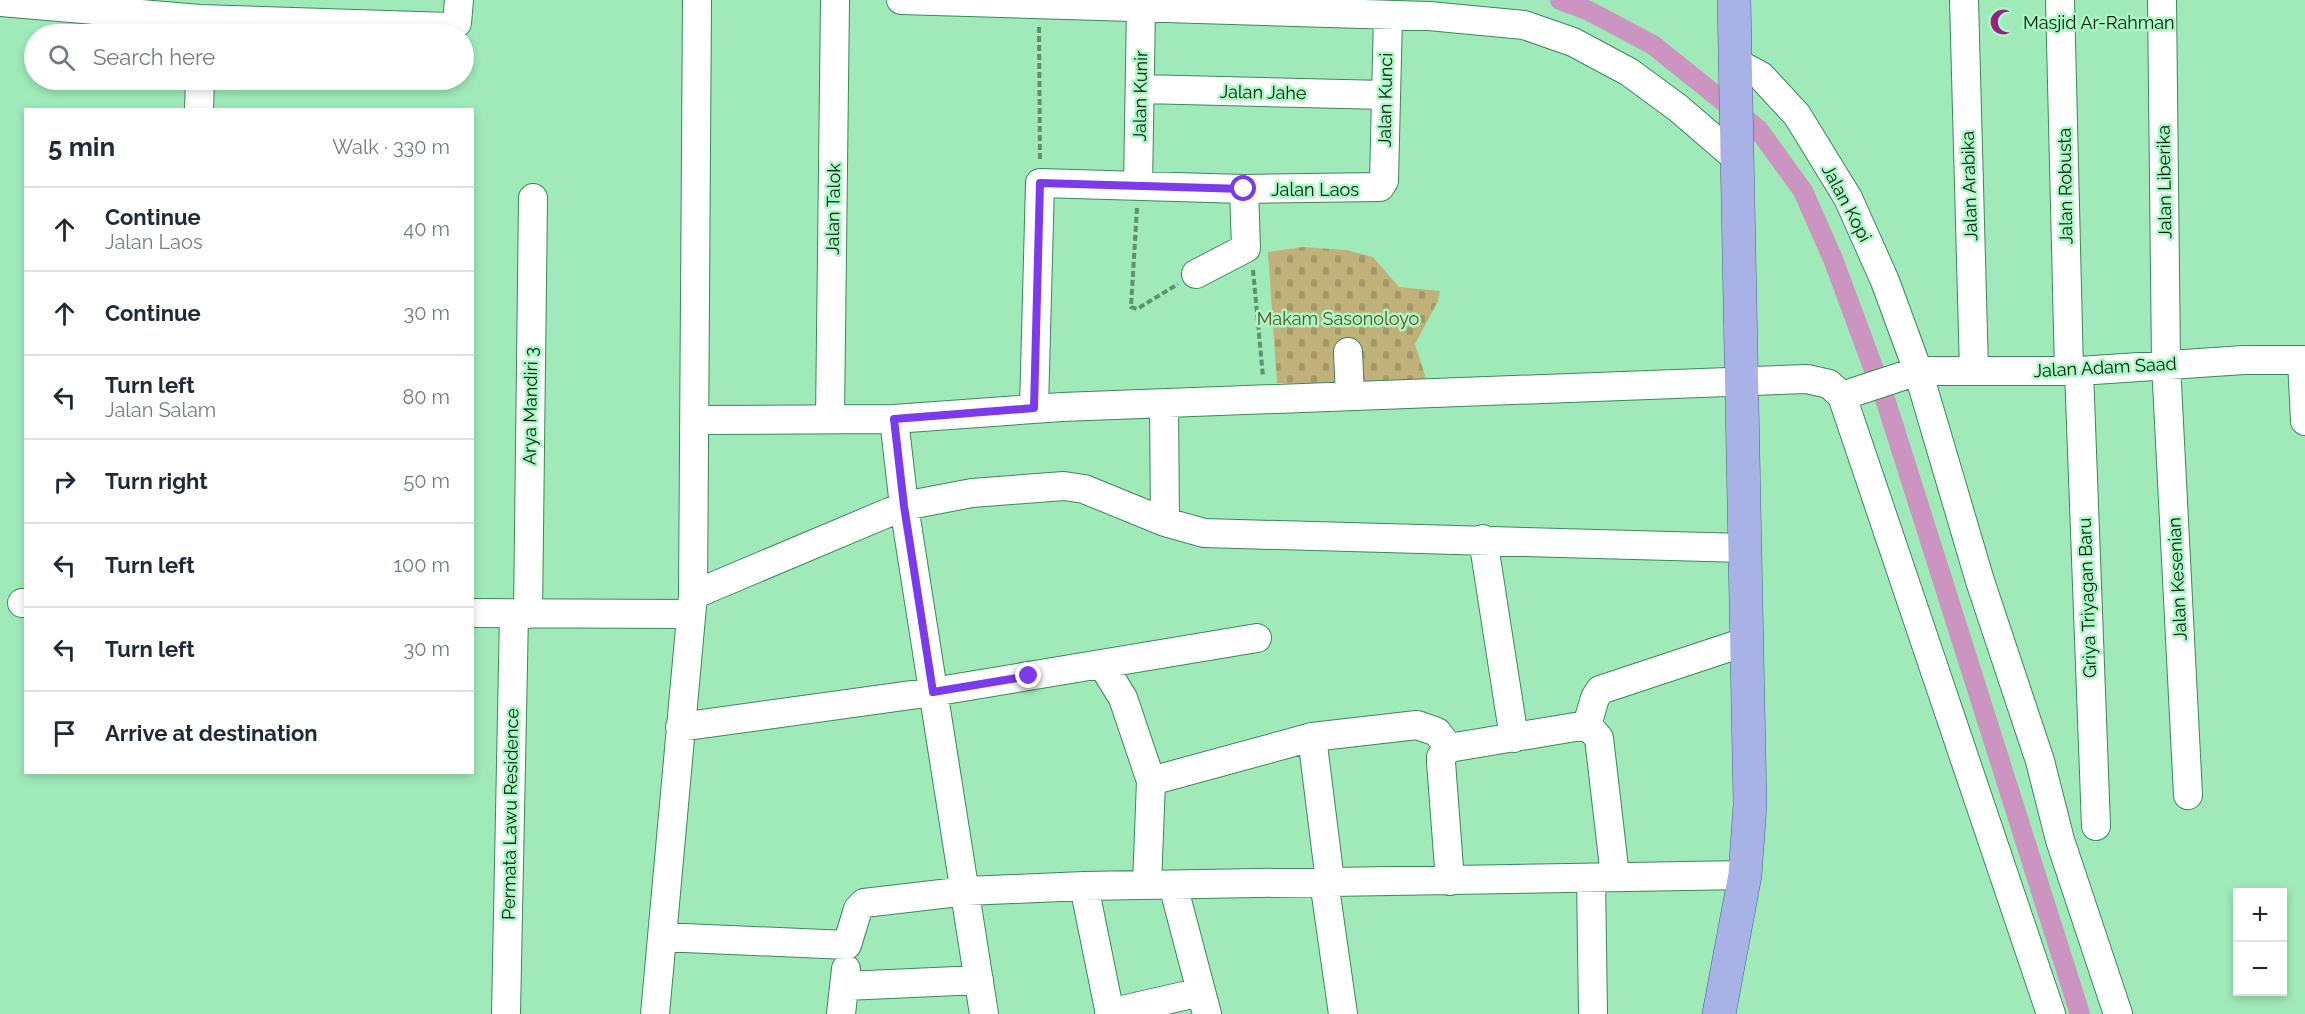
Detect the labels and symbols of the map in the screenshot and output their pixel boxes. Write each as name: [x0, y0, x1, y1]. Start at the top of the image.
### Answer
mosque icon: Masjid Ar-Rahman: [1988, 7, 2018, 37]
place label: Masjid Ar-Rahman: [2023, 12, 2175, 33]
street label: Jalan Kunir: [1129, 50, 1151, 142]
street label: Jalan Kunci: [1374, 53, 1396, 147]
street label: Jalan Jahe: [1219, 81, 1307, 103]
street label: Jalan Liberika: [2153, 125, 2175, 239]
street label: Jalan Robusta: [2053, 128, 2077, 244]
street label: Jalan Arabika: [1957, 131, 1981, 241]
street label: Jalan Kopi: [1818, 161, 1876, 245]
street label: Jalan Talok: [822, 163, 844, 255]
route start: [1230, 175, 1256, 201]
street label: Jalan Laos: [1271, 179, 1359, 200]
park label: Makam Sasonoloyo: [1257, 308, 1420, 329]
street label: Arya Mandiri 3: [518, 347, 542, 465]
street label: Jalan Adam Saad: [2033, 353, 2177, 381]
street label: Jalan Kesenian: [2163, 517, 2191, 641]
street label: Griya Triyagan Baru: [2074, 518, 2100, 678]
route end: [1015, 662, 1041, 688]
street label: Permata Lawu Residence: [498, 708, 522, 920]

